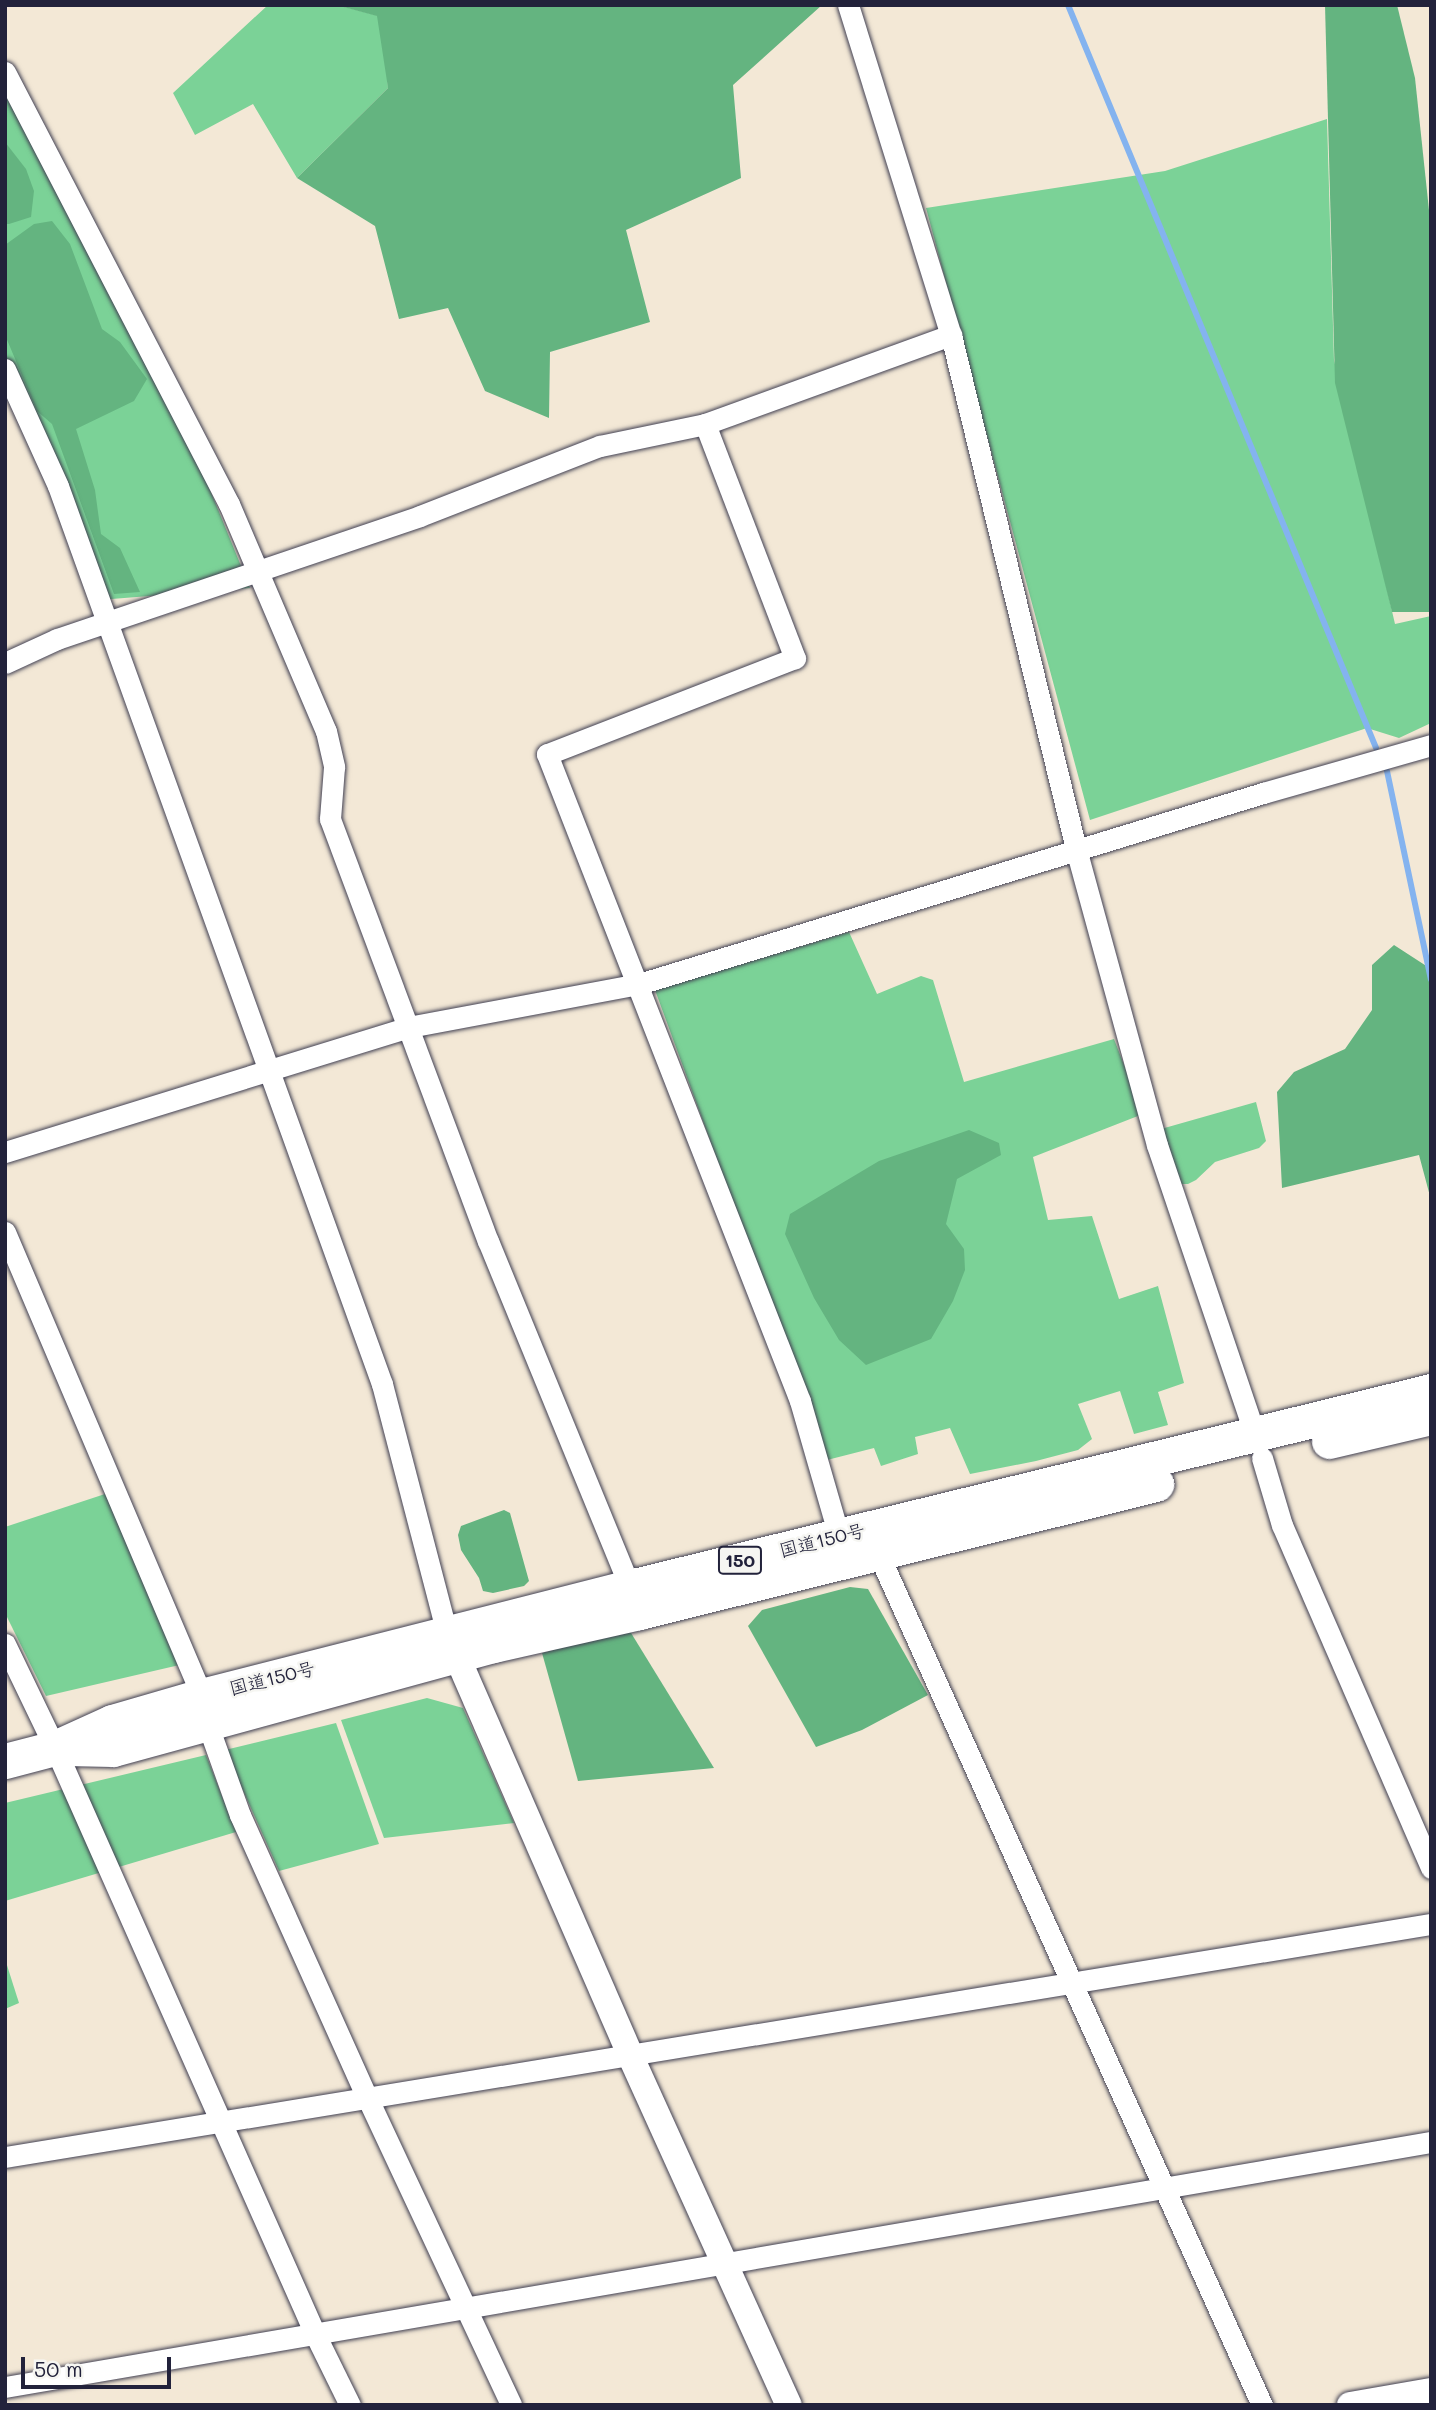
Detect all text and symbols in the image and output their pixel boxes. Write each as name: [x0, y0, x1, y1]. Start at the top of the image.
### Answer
street label: 国道150号: [776, 1518, 868, 1562]
road number: 150: [717, 1546, 763, 1574]
street label: 国道150号: [226, 1656, 318, 1700]
scale bar: [24, 2344, 175, 2388]
text: 50 m: [34, 2355, 83, 2382]

